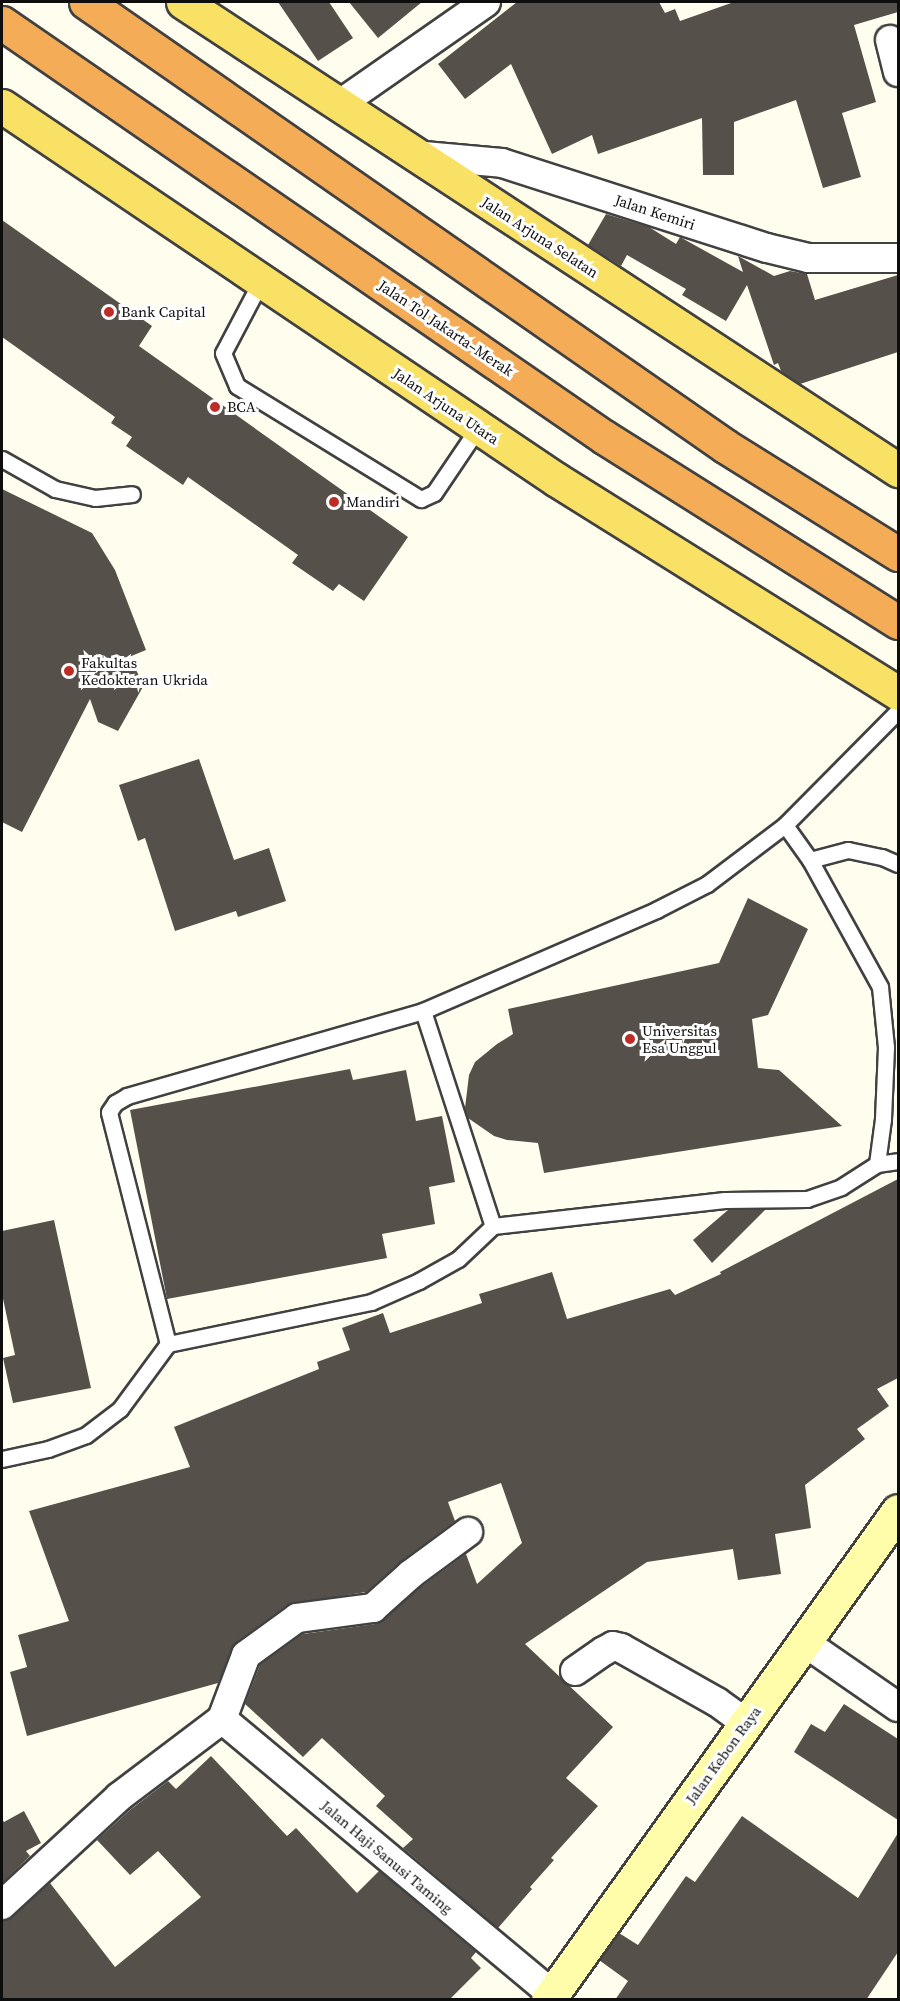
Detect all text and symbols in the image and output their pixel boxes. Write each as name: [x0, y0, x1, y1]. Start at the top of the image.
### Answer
street label: Jalan Kemiri: [613, 191, 697, 233]
street label: Jalan Arjuna Selatan: [478, 193, 602, 281]
street label: Jalan Tol Jakarta–Merak: [375, 276, 517, 380]
place label: Bank Capital: [121, 303, 206, 321]
marker: Bank Capital: [102, 305, 116, 319]
street label: Jalan Arjuna Utara: [390, 364, 502, 448]
place label: BCA: [227, 398, 256, 416]
marker: BCA: [208, 400, 222, 414]
place label: Mandiri: [346, 493, 400, 511]
marker: Mandiri: [327, 495, 341, 509]
place label: Fakultas Kedokteran Ukrida: [81, 653, 208, 688]
marker: Fakultas Kedokteran Ukrida: [62, 664, 76, 678]
place label: Universitas Esa Unggul: [642, 1021, 717, 1056]
marker: Universitas Esa Unggul: [623, 1032, 637, 1046]
street label: Jalan Kebon Raya: [682, 1703, 764, 1807]
street label: Jalan Haji Sanusi Taming: [317, 1796, 457, 1918]

